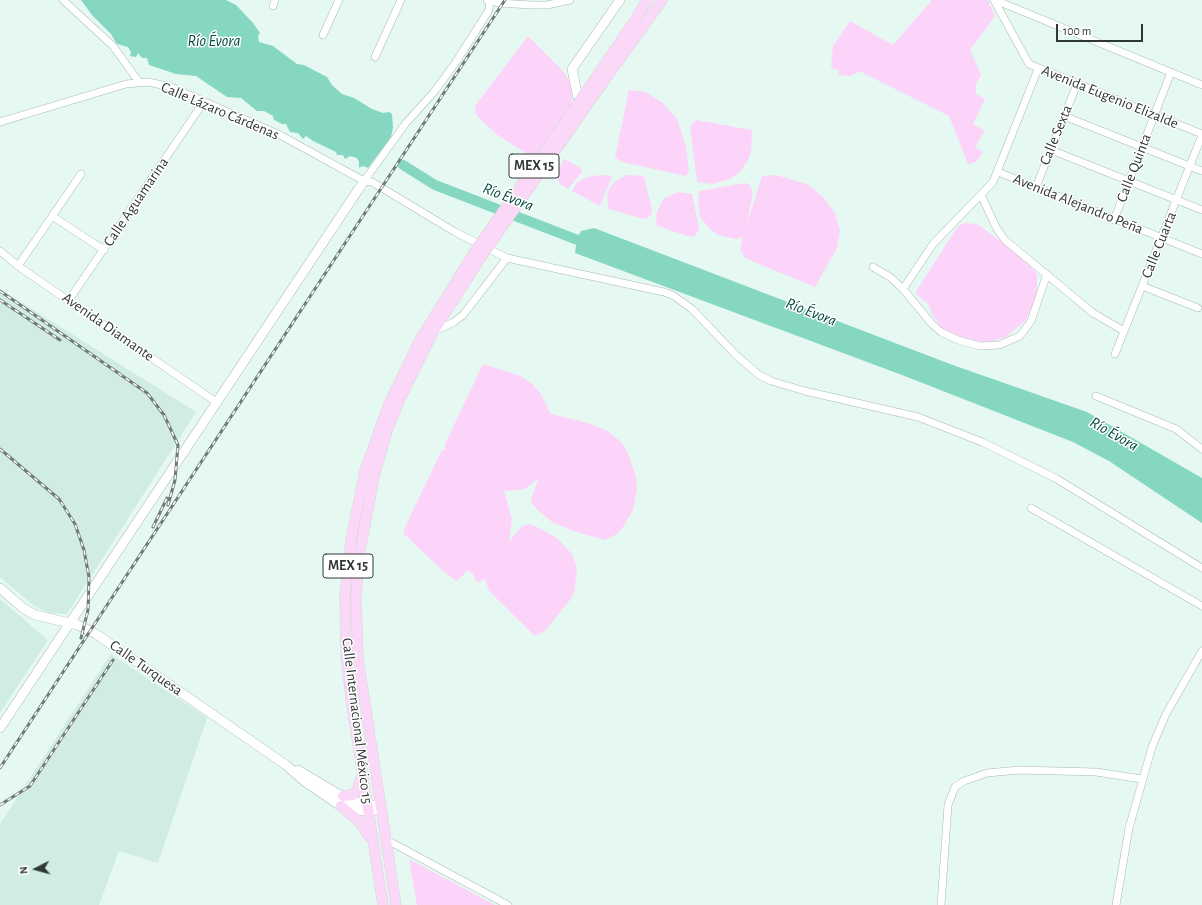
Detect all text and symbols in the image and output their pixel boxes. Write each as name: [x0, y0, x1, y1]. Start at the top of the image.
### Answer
scale bar: [1058, 16, 1145, 42]
text: 100 m: [1063, 25, 1091, 37]
water label: Río Évora: [188, 31, 240, 51]
street label: Avenida Eugenio Elizalde: [1039, 61, 1181, 133]
street label: Calle Lázaro Cárdenas: [158, 78, 282, 144]
street label: Calle Sexta: [1036, 102, 1076, 168]
street label: Calle Quinta: [1113, 131, 1155, 205]
street label: Calle Aguamarina: [99, 154, 173, 250]
road number: MEX 15: [509, 154, 559, 178]
street label: Avenida Alejandro Peña: [1010, 170, 1146, 238]
water label: Río Évora: [480, 179, 536, 215]
street label: Calle Cuarta: [1138, 209, 1180, 281]
street label: Avenida Diamante: [59, 289, 157, 365]
water label: Río Évora: [783, 294, 839, 330]
water label: Río Évora: [1086, 412, 1142, 456]
road number: MEX 15: [323, 554, 373, 578]
street label: Calle Turquesa: [106, 636, 186, 700]
street label: Calle Internacional México 15: [338, 637, 376, 805]
north arrow: [16, 849, 56, 889]
text: N: [18, 866, 29, 875]

